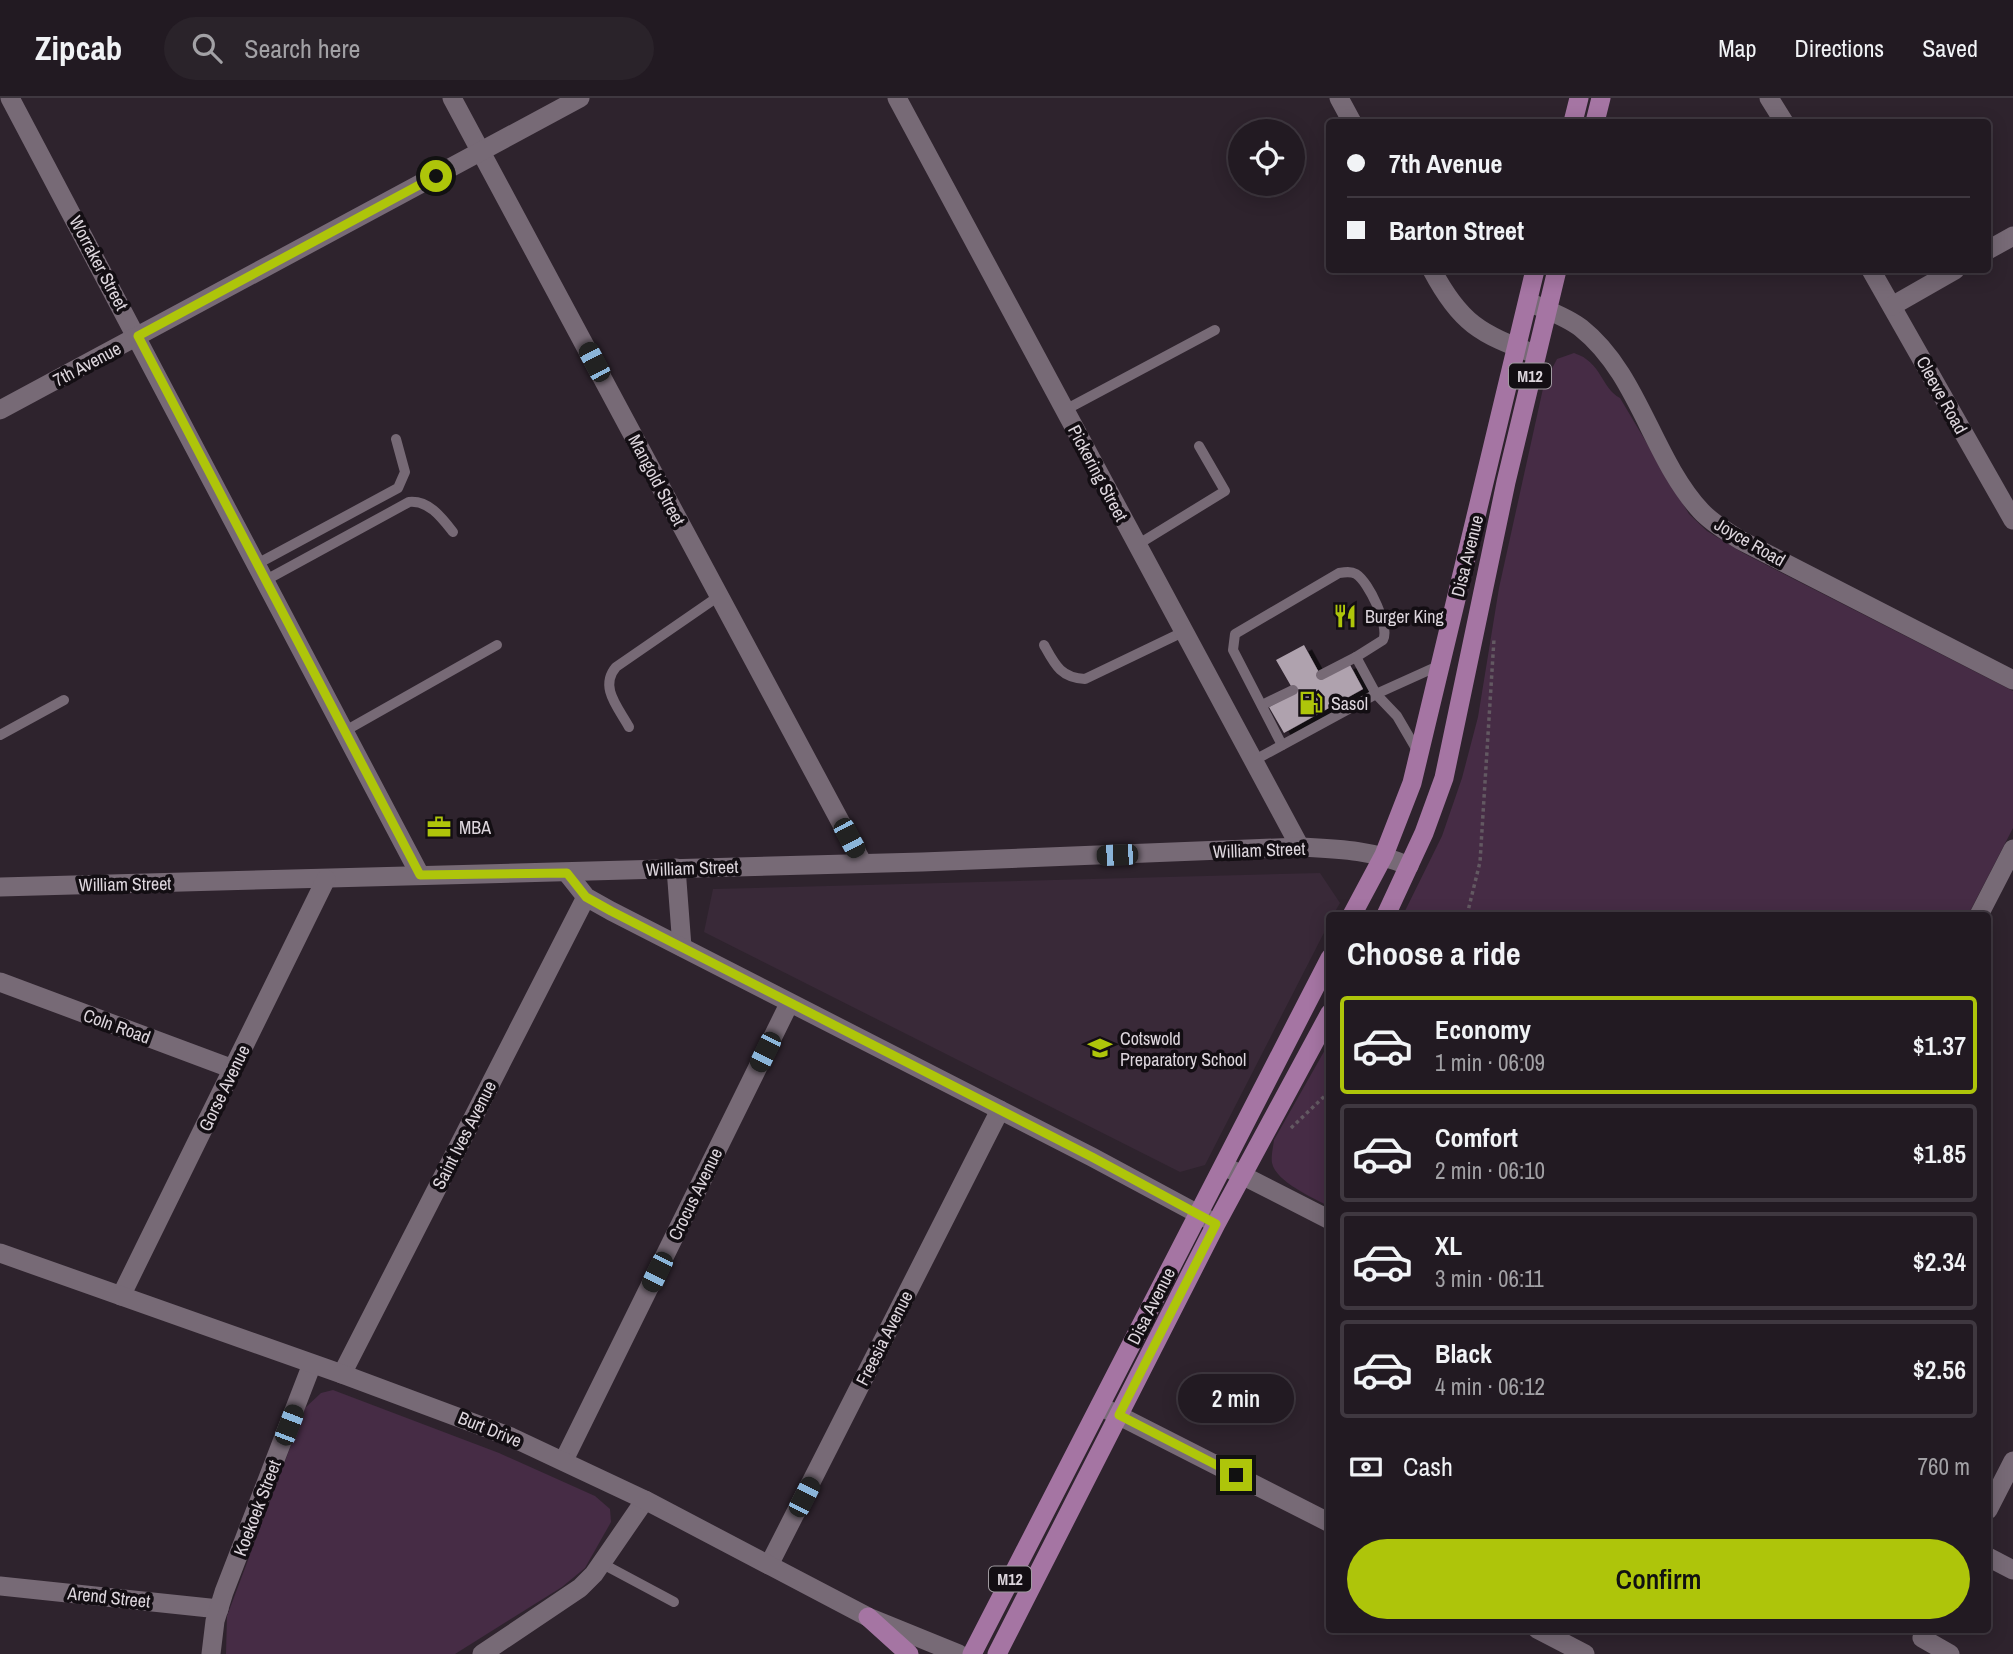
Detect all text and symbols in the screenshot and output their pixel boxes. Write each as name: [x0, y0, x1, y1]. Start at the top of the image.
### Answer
search box: [164, 17, 654, 80]
text: Zipcab: [35, 26, 122, 70]
icon: search: [188, 29, 226, 67]
text: Search here: [244, 31, 360, 66]
text: Map: [1718, 32, 1756, 64]
text: Directions: [1794, 32, 1884, 64]
text: Saved: [1922, 32, 1978, 64]
map controls: [1228, 119, 1305, 196]
button: locate: [1228, 119, 1305, 196]
text: 7th Avenue: [1389, 146, 1502, 181]
route start: [420, 160, 452, 192]
street label: Worraker Street: [64, 211, 134, 315]
text: Barton Street: [1389, 213, 1524, 248]
street label: 7th Avenue: [49, 336, 125, 392]
car: [575, 339, 614, 385]
street label: Cleeve Road: [1910, 352, 1974, 438]
road number: M12: [1509, 364, 1551, 388]
street label: Pickering Street: [1062, 420, 1134, 526]
street label: Mangold Street: [622, 430, 692, 530]
street label: Disa Avenue: [1445, 512, 1489, 600]
street label: Joyce Road: [1710, 512, 1790, 572]
restaurant icon: Burger King: [1331, 602, 1359, 630]
place label: Burger King: [1365, 604, 1445, 629]
fuel station icon: Sasol: [1297, 689, 1325, 717]
place label: Sasol: [1331, 691, 1368, 716]
office icon: MBA: [425, 813, 453, 841]
place label: MBA: [459, 815, 491, 840]
car: [830, 815, 869, 861]
street label: William Street: [1212, 836, 1306, 864]
car: [1096, 844, 1139, 866]
street label: William Street: [645, 854, 739, 882]
street label: William Street: [78, 871, 172, 897]
text: Choose a ride: [1347, 932, 1521, 975]
street label: Coln Road: [80, 1002, 154, 1050]
text: Economy: [1435, 1012, 1531, 1047]
icon: car: [1351, 1014, 1414, 1077]
place label: Cotswold Preparatory School: [1120, 1026, 1246, 1072]
text: $1.37: [1913, 1028, 1966, 1063]
car: [747, 1029, 784, 1075]
school or university icon: Cotswold Preparatory School: [1086, 1034, 1114, 1062]
street label: Gorse Avenue: [192, 1041, 256, 1135]
text: 1 min · 06:09: [1435, 1047, 1545, 1078]
street label: Saint Ives Avenue: [426, 1076, 502, 1194]
text: Comfort: [1435, 1120, 1518, 1155]
icon: car: [1351, 1122, 1414, 1185]
text: $1.85: [1913, 1136, 1966, 1171]
street label: Crocus Avenue: [662, 1144, 728, 1244]
text: 2 min · 06:10: [1435, 1155, 1545, 1186]
text: XL: [1435, 1228, 1462, 1263]
icon: car: [1351, 1230, 1414, 1293]
text: $2.34: [1913, 1244, 1966, 1279]
car: [639, 1249, 676, 1295]
street label: Disa Avenue: [1121, 1263, 1181, 1349]
text: 3 min · 06:11: [1435, 1263, 1544, 1294]
street label: Freesia Avenue: [849, 1286, 919, 1390]
text: Black: [1435, 1336, 1492, 1371]
icon: car: [1351, 1338, 1414, 1401]
text: $2.56: [1913, 1352, 1966, 1387]
text: 4 min · 06:12: [1435, 1371, 1545, 1402]
callout: 2 min: [1178, 1374, 1294, 1422]
text: 2 min: [1212, 1383, 1260, 1414]
car: [272, 1402, 307, 1448]
street label: Burt Drive: [455, 1405, 525, 1453]
icon: cash: [1347, 1448, 1385, 1486]
text: Cash: [1403, 1449, 1453, 1484]
text: 760 m: [1918, 1451, 1970, 1482]
street label: Koekoek Street: [227, 1456, 287, 1560]
route end: [1220, 1459, 1252, 1491]
car: [786, 1474, 823, 1520]
button: Confirm: [1347, 1539, 1970, 1619]
road number: M12: [989, 1567, 1031, 1592]
street label: Arend Street: [65, 1580, 152, 1614]

